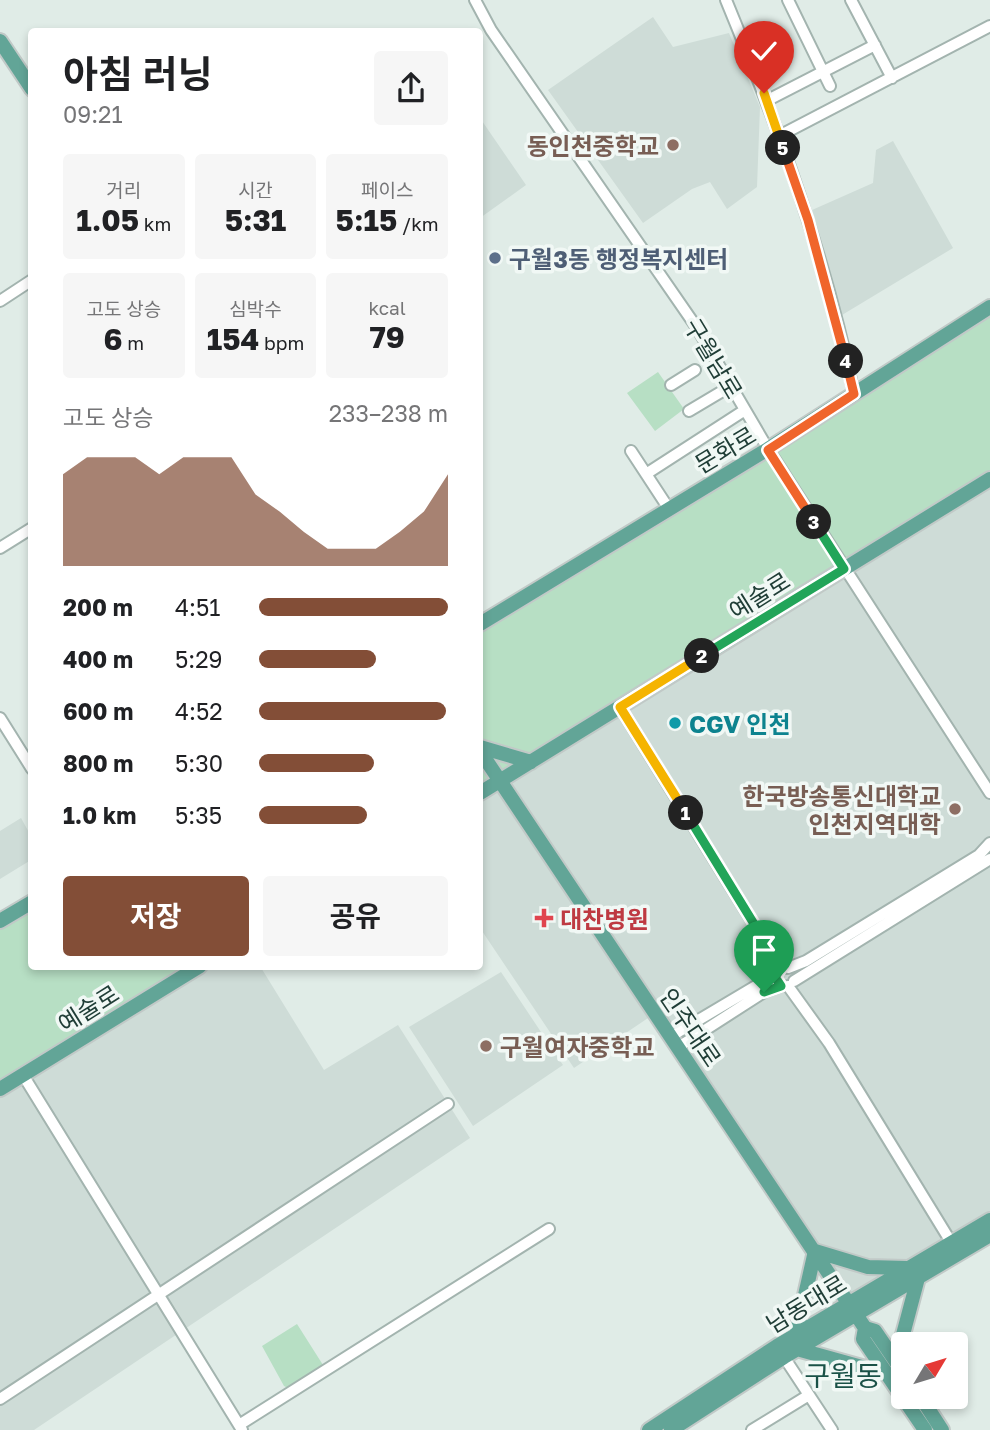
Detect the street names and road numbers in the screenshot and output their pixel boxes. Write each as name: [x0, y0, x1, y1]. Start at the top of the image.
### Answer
street label: 구월남로: [679, 313, 749, 403]
street label: 문화로: [689, 420, 761, 478]
street label: 예술로: [723, 565, 795, 625]
street label: 예술로: [52, 978, 124, 1038]
street label: 인주대로: [654, 982, 728, 1072]
street label: 남동대로: [761, 1268, 851, 1338]

